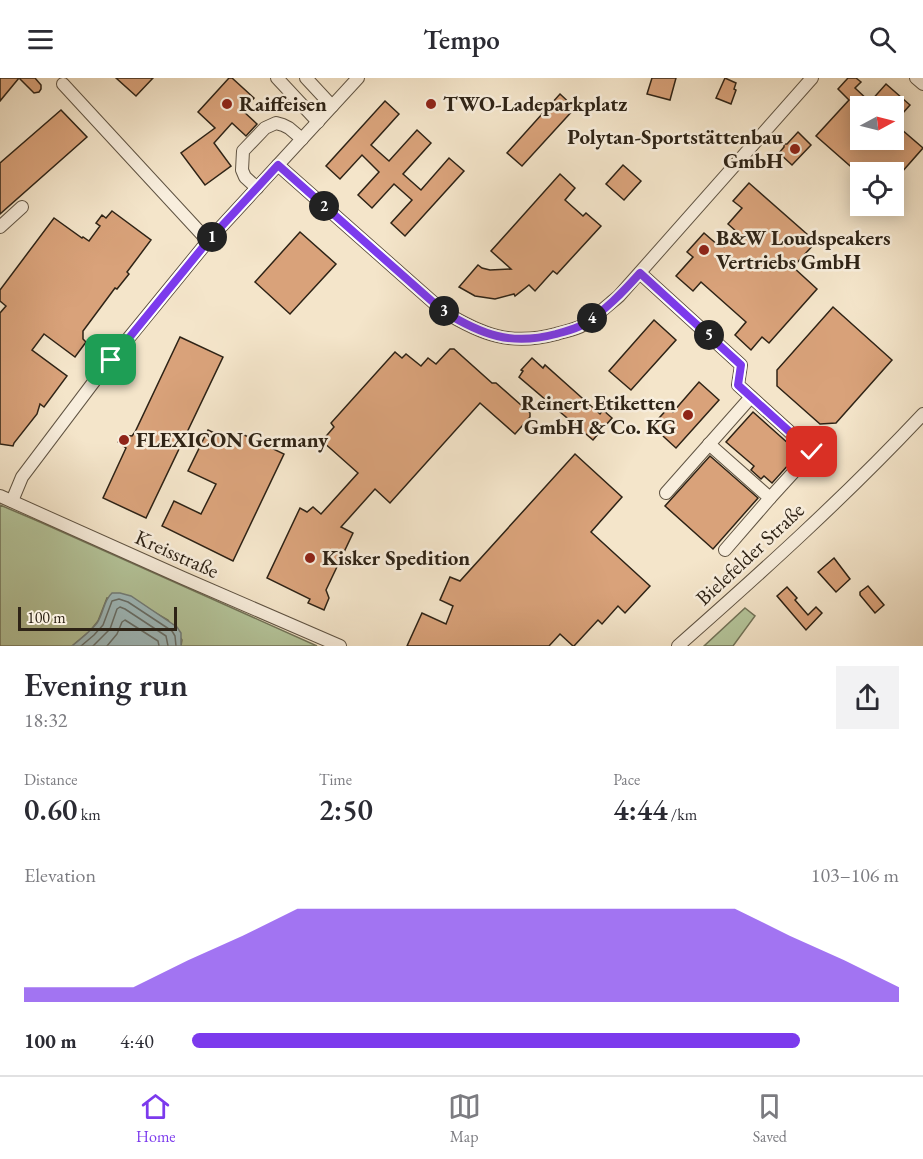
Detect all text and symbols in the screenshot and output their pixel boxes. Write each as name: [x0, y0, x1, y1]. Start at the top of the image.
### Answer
text: Tempo: [423, 22, 500, 57]
icon: menu: [24, 23, 57, 56]
icon: search: [866, 23, 899, 56]
place label: Raiffeisen: [239, 90, 327, 117]
place label: TWO-Ladeparkplatz: [443, 90, 627, 117]
north arrow: [850, 96, 904, 150]
map controls: [850, 96, 904, 216]
marker: Raiffeisen: [220, 97, 234, 111]
marker: TWO-Ladeparkplatz: [424, 97, 438, 111]
place label: Polytan-Sportstättenbau GmbH: [567, 123, 783, 174]
marker: Polytan-Sportstättenbau GmbH: [788, 142, 802, 156]
button: locate: [850, 162, 904, 216]
pin: 2: [309, 191, 339, 221]
text: 2: [320, 195, 328, 216]
pin: 1: [197, 222, 227, 252]
place label: B&W Loudspeakers Vertriebs GmbH: [716, 224, 891, 275]
text: 1: [208, 226, 216, 247]
marker: B&W Loudspeakers Vertriebs GmbH: [697, 243, 711, 257]
pin: 3: [429, 296, 459, 326]
text: 3: [440, 300, 448, 321]
pin: 4: [577, 303, 607, 333]
text: 4: [588, 307, 596, 328]
pin: 5: [694, 320, 724, 350]
text: 5: [705, 324, 713, 345]
pin: [85, 334, 136, 385]
icon: arrive: [94, 343, 127, 376]
place label: Reinert Etiketten GmbH & Co. KG: [521, 389, 676, 440]
marker: Reinert Etiketten GmbH & Co. KG: [681, 408, 695, 422]
place label: FLEXICON Germany: [136, 426, 329, 453]
pin: [786, 426, 837, 477]
marker: FLEXICON Germany: [117, 433, 131, 447]
icon: check: [795, 435, 828, 468]
street label: Bielefelder Straße: [690, 496, 810, 611]
street label: Kreisstraße: [131, 523, 223, 584]
place label: Kisker Spedition: [322, 544, 470, 571]
marker: Kisker Spedition: [303, 551, 317, 565]
scale bar: [18, 604, 177, 632]
text: 100 m: [27, 607, 66, 628]
text: Evening run: [24, 663, 188, 706]
button: share: [836, 666, 899, 729]
text: 18:32: [24, 707, 67, 733]
text: Distance: [24, 769, 77, 790]
text: Time: [319, 769, 352, 790]
text: Pace: [613, 769, 640, 790]
text: 0.60: [24, 790, 77, 829]
text: 2:50: [319, 790, 373, 829]
text: 4:44: [613, 790, 668, 829]
text: km: [77, 804, 101, 825]
text: /km: [668, 804, 697, 825]
text: Elevation: [24, 862, 96, 888]
text: 103–106 m: [811, 862, 899, 888]
text: 100 m: [24, 1028, 77, 1054]
text: 4:40: [120, 1028, 154, 1054]
tab: Home: [136, 1090, 176, 1147]
tab: Map: [448, 1090, 481, 1147]
tab: Saved: [753, 1090, 787, 1147]

